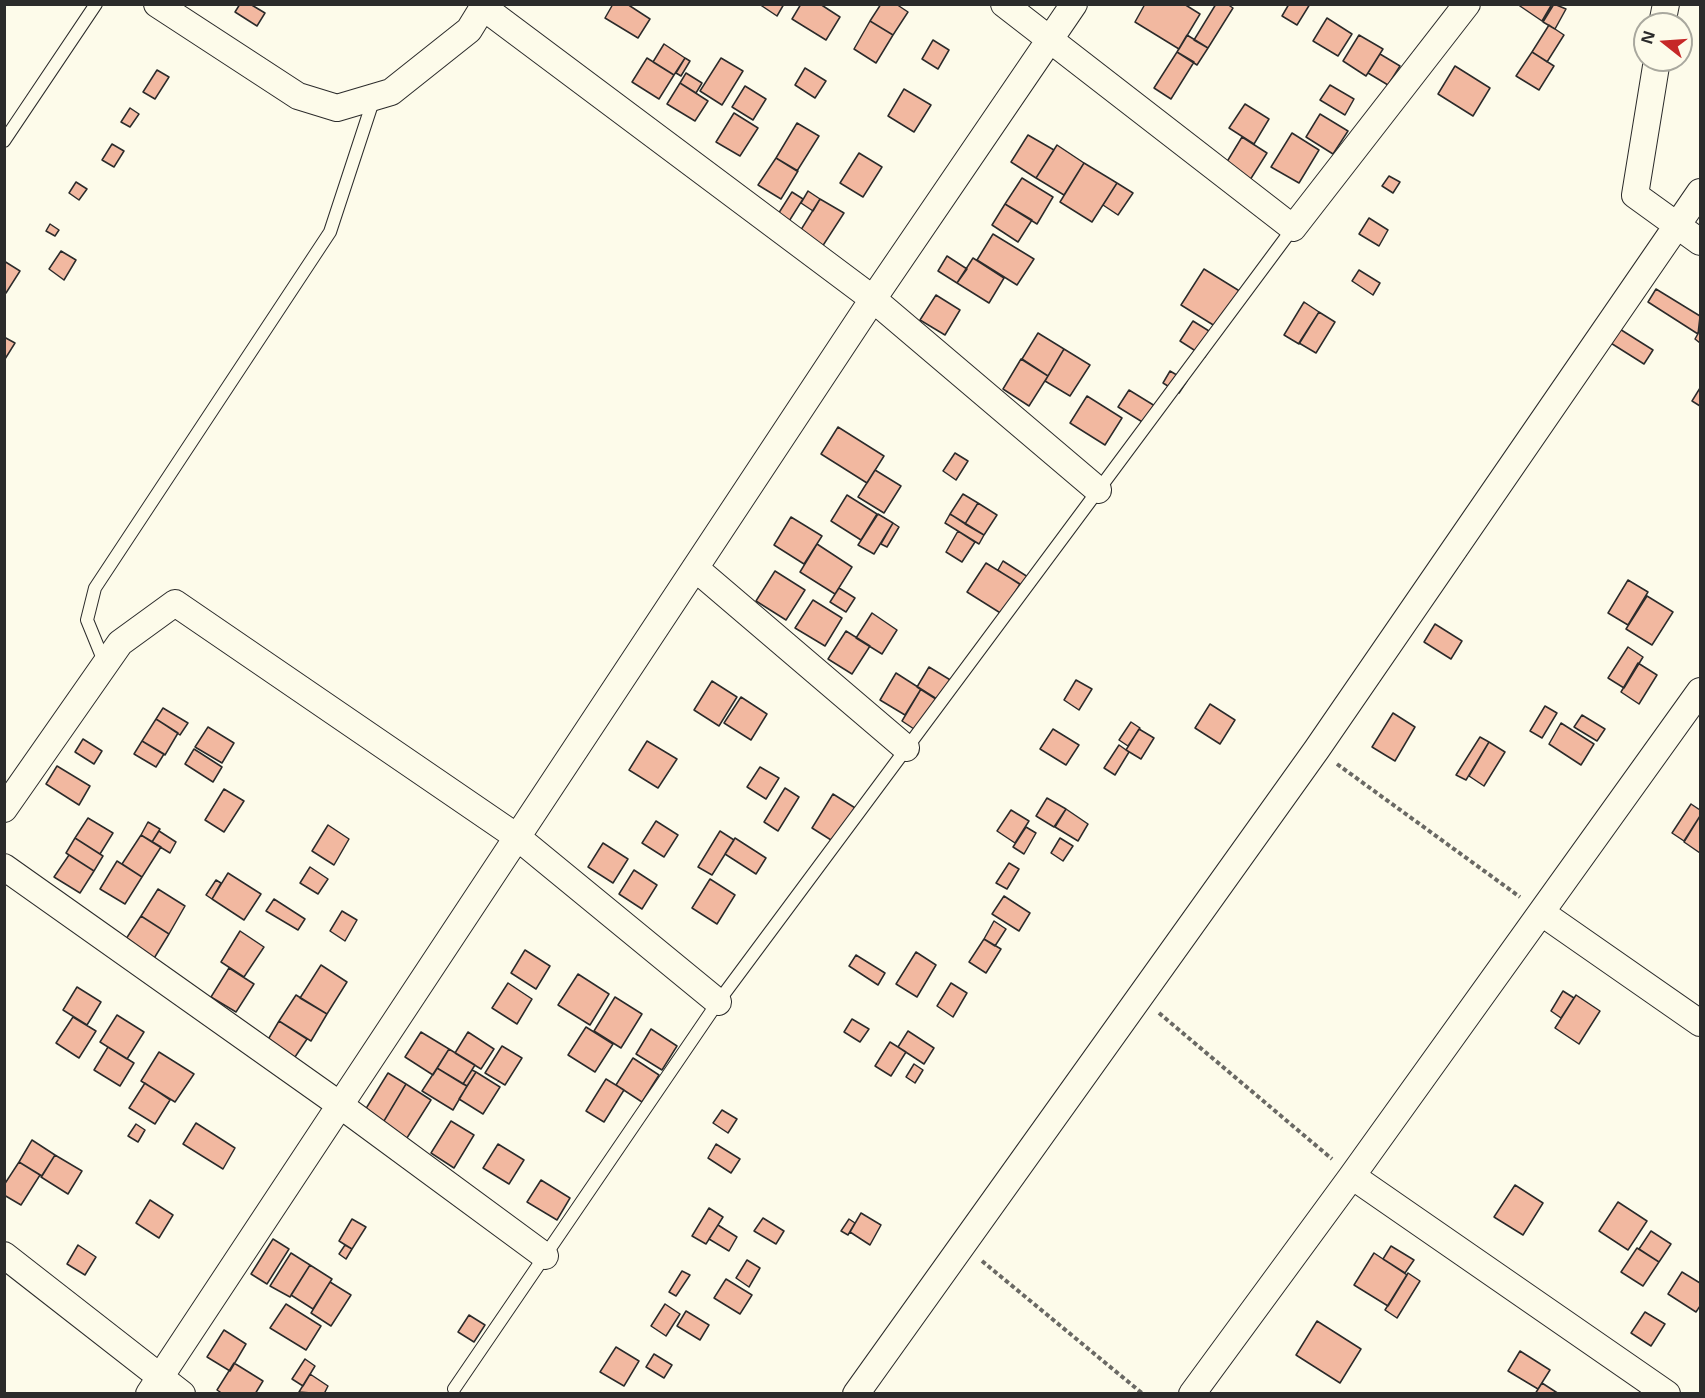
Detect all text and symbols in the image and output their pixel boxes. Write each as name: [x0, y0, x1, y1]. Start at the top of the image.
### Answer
north arrow: [1633, 12, 1693, 72]
text: N: [1635, 28, 1660, 47]

